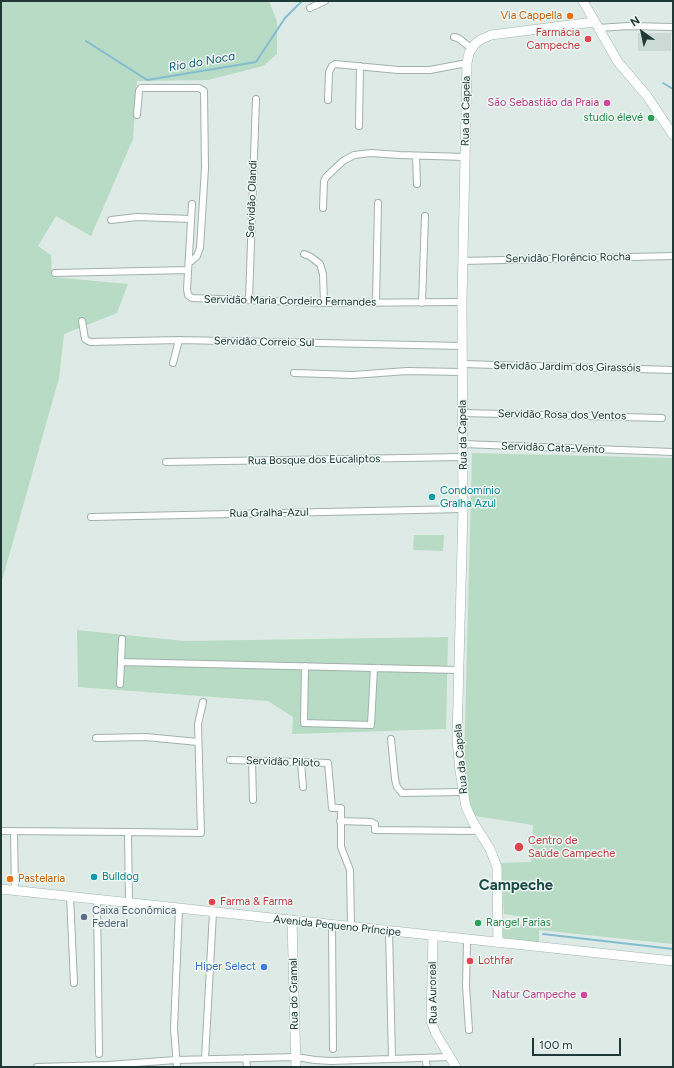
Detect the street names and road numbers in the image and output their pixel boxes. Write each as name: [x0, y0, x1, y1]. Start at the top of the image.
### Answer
street label: Rua da Capela: [459, 76, 473, 146]
street label: Servidão Olandi: [244, 160, 260, 238]
street label: Servidão Florêncio Rocha: [505, 250, 631, 266]
street label: Servidão Maria Cordeiro Fernandes: [204, 293, 376, 309]
street label: Servidão Correio Sul: [214, 335, 314, 349]
street label: Servidão Jardim dos Girassóis: [493, 359, 641, 375]
street label: Rua da Capela: [456, 400, 470, 470]
street label: Servidão Rosa dos Ventos: [498, 407, 626, 423]
street label: Servidão Cata-Vento: [501, 440, 605, 456]
street label: Rua Bosque dos Eucaliptos: [248, 452, 380, 468]
street label: Rua Gralha-Azul: [229, 506, 309, 520]
street label: Rua da Capela: [451, 723, 471, 795]
street label: Servidão Piloto: [246, 754, 320, 770]
street label: Avenida Pequeno Príncipe: [273, 913, 401, 939]
street label: Rua do Gramal: [287, 958, 301, 1030]
street label: Rua Auroreal: [426, 961, 440, 1025]

